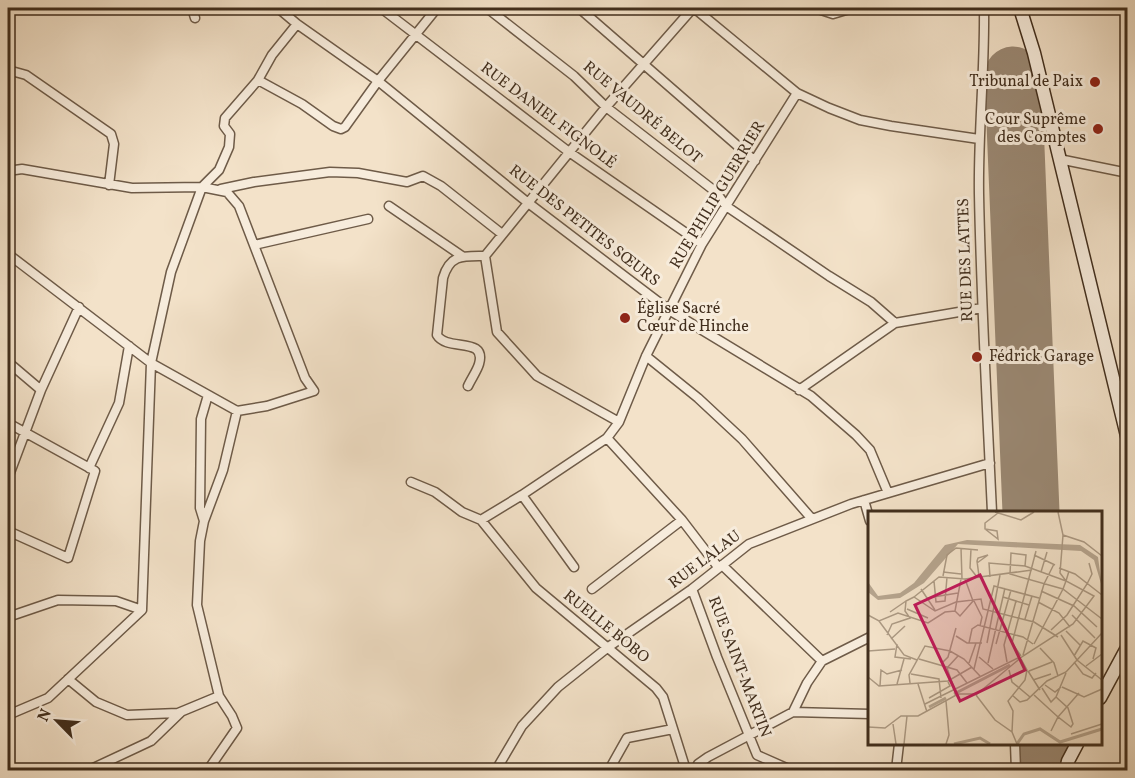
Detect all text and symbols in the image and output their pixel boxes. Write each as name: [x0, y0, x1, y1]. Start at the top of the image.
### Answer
street label: RUE VAUDRÉ BELOT: [578, 57, 706, 169]
street label: RUE DANIEL FIGNOLÉ: [475, 58, 621, 174]
place label: Tribunal de Paix: [969, 71, 1083, 93]
marker: Tribunal de Paix: [1088, 75, 1102, 89]
place label: Cour Suprême des Comptes: [985, 109, 1086, 149]
street label: RUE PHILIP GUERRIER: [665, 117, 771, 273]
marker: Cour Suprême des Comptes: [1091, 122, 1105, 136]
street label: RUE DES PETITES SŒURS: [504, 160, 664, 292]
street label: RUE DES LATTES: [953, 198, 979, 322]
place label: Église Sacré Cœur de Hinche: [637, 298, 749, 338]
marker: Église Sacré Cœur de Hinche: [618, 311, 632, 325]
place label: Fédrick Garage: [989, 346, 1094, 368]
marker: Fédrick Garage: [970, 350, 984, 364]
inset map: [868, 511, 1102, 745]
street label: RUE LALAU: [664, 525, 746, 594]
street label: RUELLE BOBO: [558, 585, 654, 669]
street label: RUE SAINT-MARTIN: [702, 593, 776, 741]
north arrow: [27, 691, 87, 751]
text: N: [33, 705, 58, 725]

